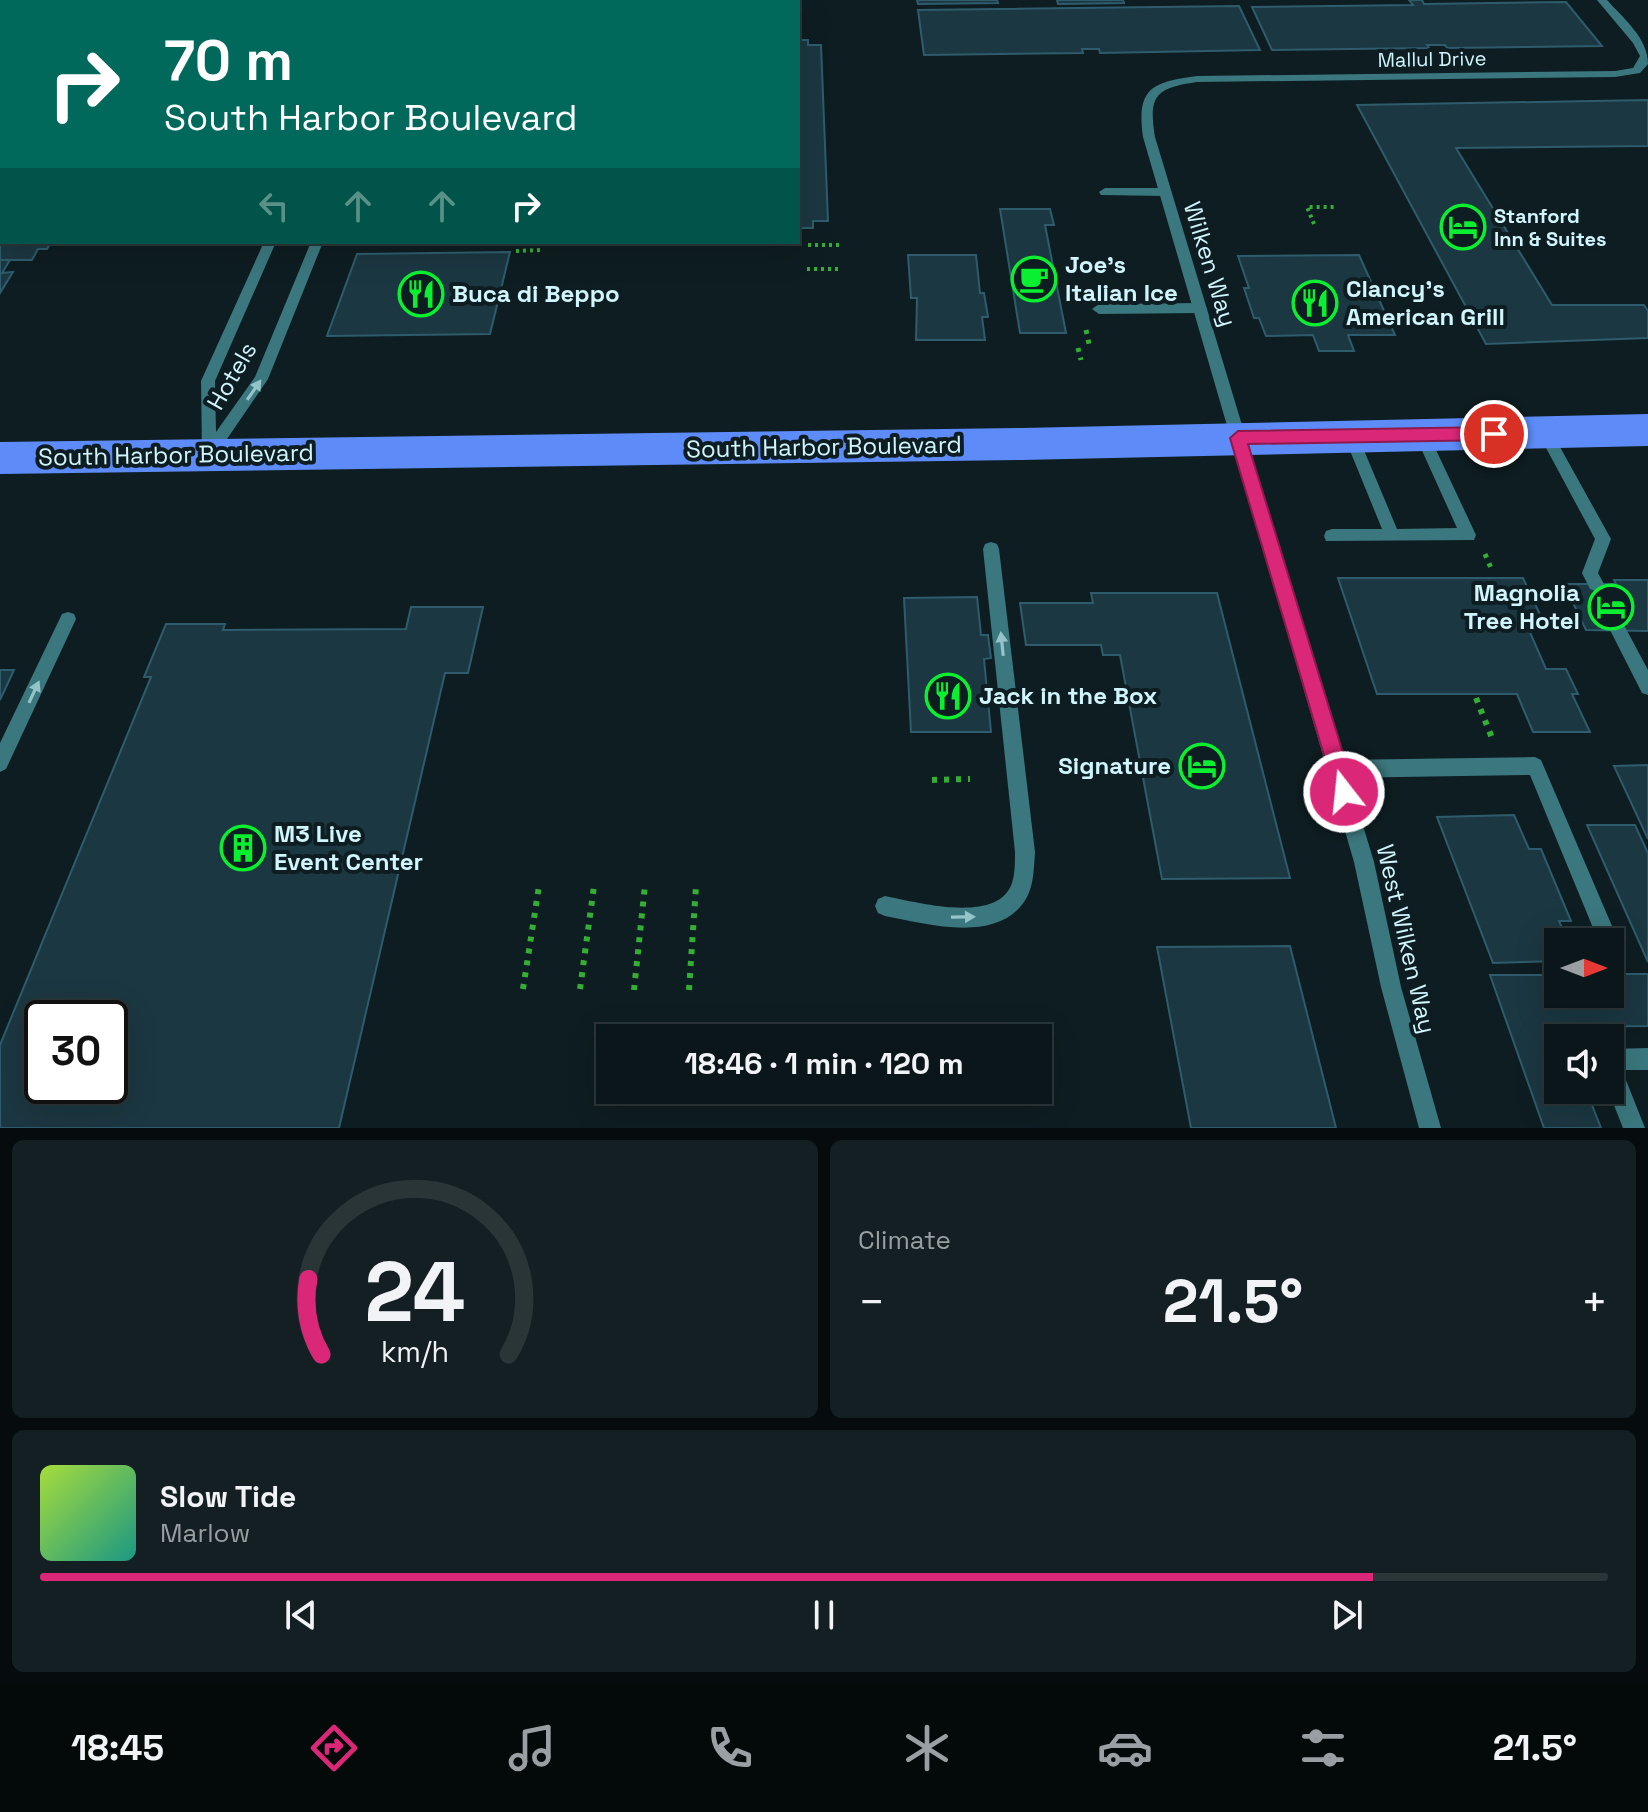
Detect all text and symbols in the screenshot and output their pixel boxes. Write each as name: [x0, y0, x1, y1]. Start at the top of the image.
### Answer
text: 70 m: [164, 25, 293, 96]
icon: right: [32, 32, 136, 136]
street label: Mallul Drive: [1377, 45, 1487, 73]
text: South Harbor Boulevard: [164, 95, 578, 141]
icon: left: [252, 184, 296, 228]
icon: ahead: [336, 184, 380, 228]
icon: ahead: [420, 184, 464, 228]
icon: right: [504, 184, 548, 228]
street label: Wilken Way: [1177, 198, 1244, 330]
hotel icon: Stanford Inn & Suites: [1439, 203, 1487, 251]
place label: Stanford Inn & Suites: [1494, 203, 1606, 252]
place label: Joe's Italian Ice: [1065, 249, 1178, 308]
cafe icon: Joe's Italian Ice: [1010, 255, 1058, 303]
restaurant icon: Buca di Beppo: [397, 270, 445, 318]
place label: Clancy's American Grill: [1346, 273, 1505, 332]
place label: Buca di Beppo: [452, 278, 620, 309]
restaurant icon: Clancy's American Grill: [1291, 279, 1339, 327]
street label: Hotels: [200, 336, 263, 415]
one-way arrow: [246, 380, 261, 401]
pin: [1460, 400, 1528, 468]
icon: arrive: [1472, 412, 1516, 456]
street label: South Harbor Boulevard: [686, 429, 962, 464]
street label: South Harbor Boulevard: [38, 437, 314, 472]
place label: Magnolia Tree Hotel: [1464, 577, 1580, 636]
hotel icon: Magnolia Tree Hotel: [1587, 583, 1635, 631]
one-way arrow: [996, 631, 1009, 656]
restaurant icon: Jack in the Box: [924, 672, 972, 720]
one-way arrow: [27, 680, 41, 704]
place label: Jack in the Box: [979, 680, 1157, 711]
hotel icon: Signature: [1178, 742, 1226, 790]
place label: Signature: [1058, 750, 1171, 781]
position arrow: [1302, 750, 1386, 834]
place label: M3 Live Event Center: [274, 818, 423, 877]
building icon: M3 Live Event Center: [219, 824, 267, 872]
street label: West Wilken Way: [1370, 841, 1443, 1036]
one-way arrow: [951, 910, 976, 923]
north arrow: [1544, 928, 1624, 1008]
map controls: [1544, 928, 1624, 1104]
speed limit sign: 30: [24, 1000, 128, 1104]
button: sound: [1544, 1024, 1624, 1104]
text: 18:46 · 1 min · 120 m: [685, 1044, 964, 1083]
text: Climate: [858, 1223, 951, 1257]
text: 24: [365, 1239, 465, 1345]
text: 21.5°: [1163, 1263, 1303, 1340]
text: −: [858, 1274, 885, 1330]
text: +: [1581, 1274, 1608, 1330]
text: km/h: [381, 1334, 449, 1370]
text: Slow Tide: [160, 1477, 296, 1516]
text: Marlow: [160, 1516, 250, 1550]
icon: previous: [279, 1593, 323, 1637]
icon: pause: [802, 1593, 846, 1637]
icon: next: [1325, 1593, 1369, 1637]
icon: directions: [306, 1720, 362, 1776]
icon: music: [504, 1720, 560, 1776]
icon: phone: [702, 1720, 758, 1776]
icon: climate: [899, 1720, 955, 1776]
icon: car: [1097, 1720, 1153, 1776]
icon: filters: [1295, 1720, 1351, 1776]
text: 18:45: [71, 1725, 164, 1771]
text: 21.5°: [1493, 1725, 1577, 1771]

